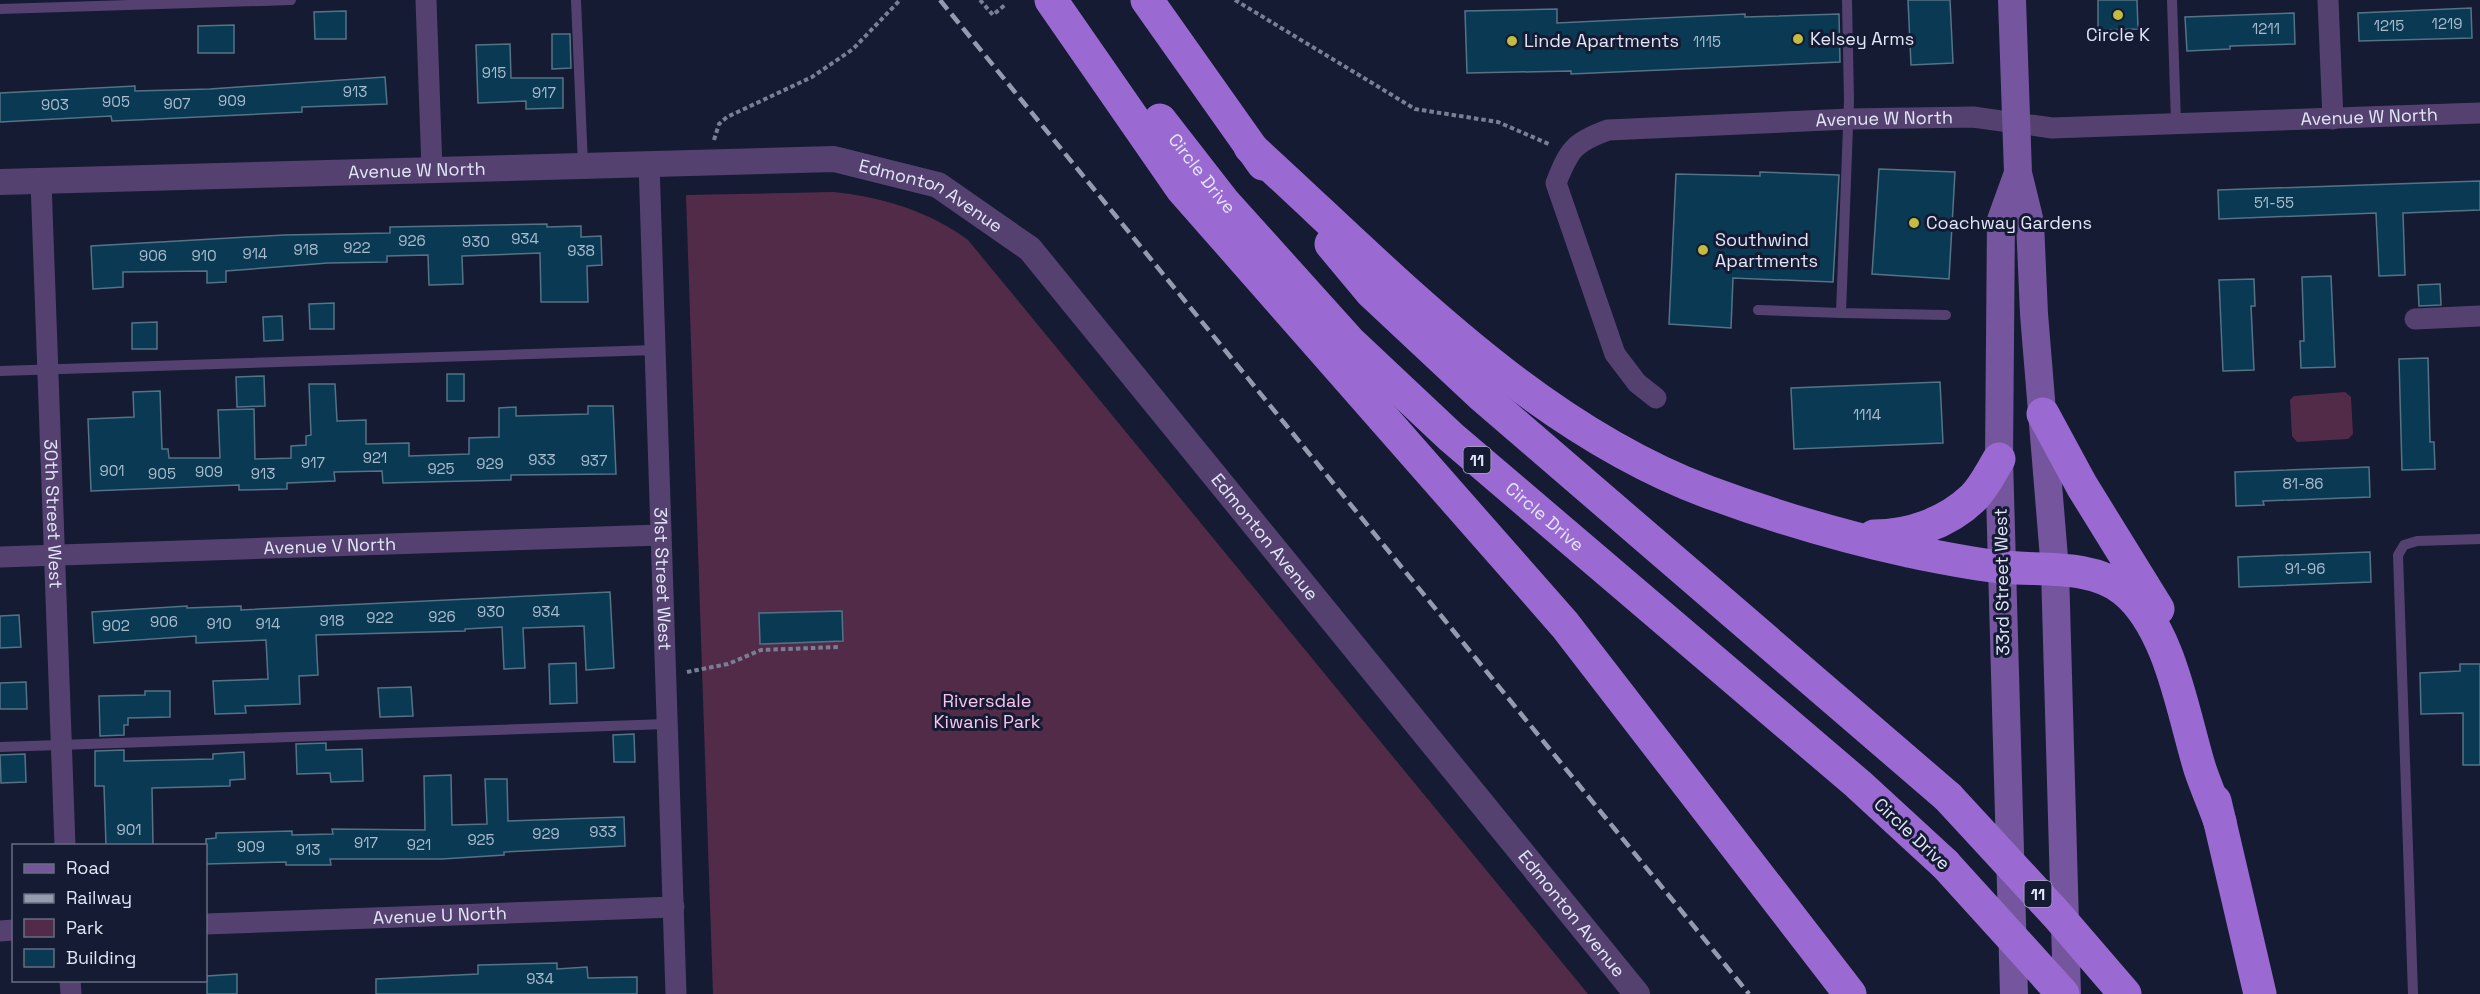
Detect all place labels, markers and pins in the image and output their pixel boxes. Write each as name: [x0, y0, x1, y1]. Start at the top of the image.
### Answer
marker: Circle K: [2111, 8, 2125, 22]
place label: Circle K: [2086, 23, 2150, 46]
place label: Kelsey Arms: [1810, 27, 1914, 50]
place label: Linde Apartments: [1524, 29, 1679, 52]
marker: Kelsey Arms: [1791, 32, 1805, 46]
marker: Linde Apartments: [1505, 34, 1519, 48]
place label: Coachway Gardens: [1926, 211, 2092, 234]
marker: Coachway Gardens: [1907, 216, 1921, 230]
place label: Southwind Apartments: [1715, 228, 1818, 272]
marker: Southwind Apartments: [1696, 243, 1710, 257]

